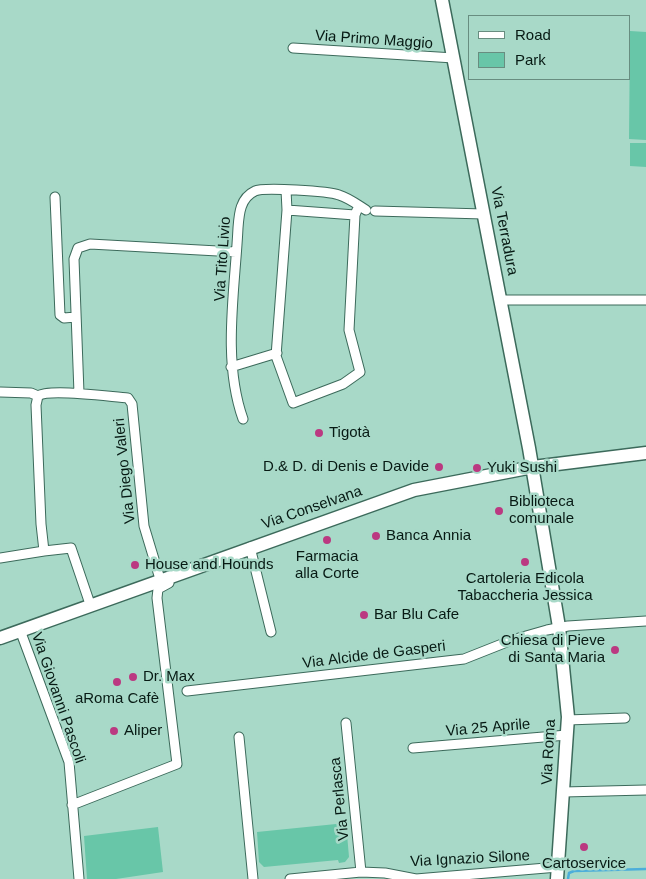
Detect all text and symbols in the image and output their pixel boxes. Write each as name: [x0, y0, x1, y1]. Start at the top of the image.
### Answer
legend: [468, 15, 631, 80]
text: Road: [515, 26, 551, 43]
street label: Via Primo Maggio: [314, 27, 434, 53]
text: Park: [515, 51, 546, 68]
street label: Via Terradura: [487, 185, 521, 277]
street label: Via Tito Livio: [211, 216, 235, 302]
street label: Via Diego Valeri: [111, 417, 139, 525]
place label: Tigotà: [329, 424, 370, 442]
marker: Tigotà: [313, 427, 325, 439]
place label: D.& D. di Denis e Davide: [263, 458, 429, 476]
place label: Yuki Sushi: [487, 459, 557, 477]
marker: D.& D. di Denis e Davide: [433, 461, 445, 473]
marker: Yuki Sushi: [471, 462, 483, 474]
street label: Via Conselvana: [260, 482, 364, 534]
place label: Biblioteca comunale: [509, 493, 574, 528]
marker: Biblioteca comunale: [493, 505, 505, 517]
place label: Banca Annia: [386, 527, 471, 545]
marker: Banca Annia: [370, 530, 382, 542]
marker: Farmacia alla Corte: [321, 534, 333, 546]
place label: Farmacia alla Corte: [295, 548, 359, 583]
place label: House and Hounds: [145, 556, 273, 574]
marker: Cartoleria Edicola Tabaccheria Jessica: [519, 556, 531, 568]
marker: House and Hounds: [129, 559, 141, 571]
place label: Cartoleria Edicola Tabaccheria Jessica: [457, 570, 593, 605]
place label: Bar Blu Cafe: [374, 606, 459, 624]
marker: Bar Blu Cafe: [358, 609, 370, 621]
street label: Via Giovanni Pascoli: [27, 630, 89, 766]
place label: Chiesa di Pieve di Santa Maria: [501, 632, 605, 667]
street label: Via Alcide de Gasperi: [301, 637, 447, 673]
marker: Chiesa di Pieve di Santa Maria: [609, 644, 621, 656]
place label: Dr. Max: [143, 668, 195, 686]
marker: Dr. Max: [127, 671, 139, 683]
marker: aRoma Cafè: [111, 676, 123, 688]
place label: aRoma Cafè: [75, 690, 159, 708]
street label: Via 25 Aprile: [445, 715, 531, 741]
street label: Via Roma: [538, 719, 560, 785]
place label: Aliper: [124, 722, 162, 740]
marker: Aliper: [108, 725, 120, 737]
street label: Via Perlasca: [327, 756, 353, 842]
marker: Cartoservice: [578, 841, 590, 853]
street label: Via Ignazio Silone: [410, 847, 530, 871]
place label: Cartoservice: [542, 855, 626, 873]

